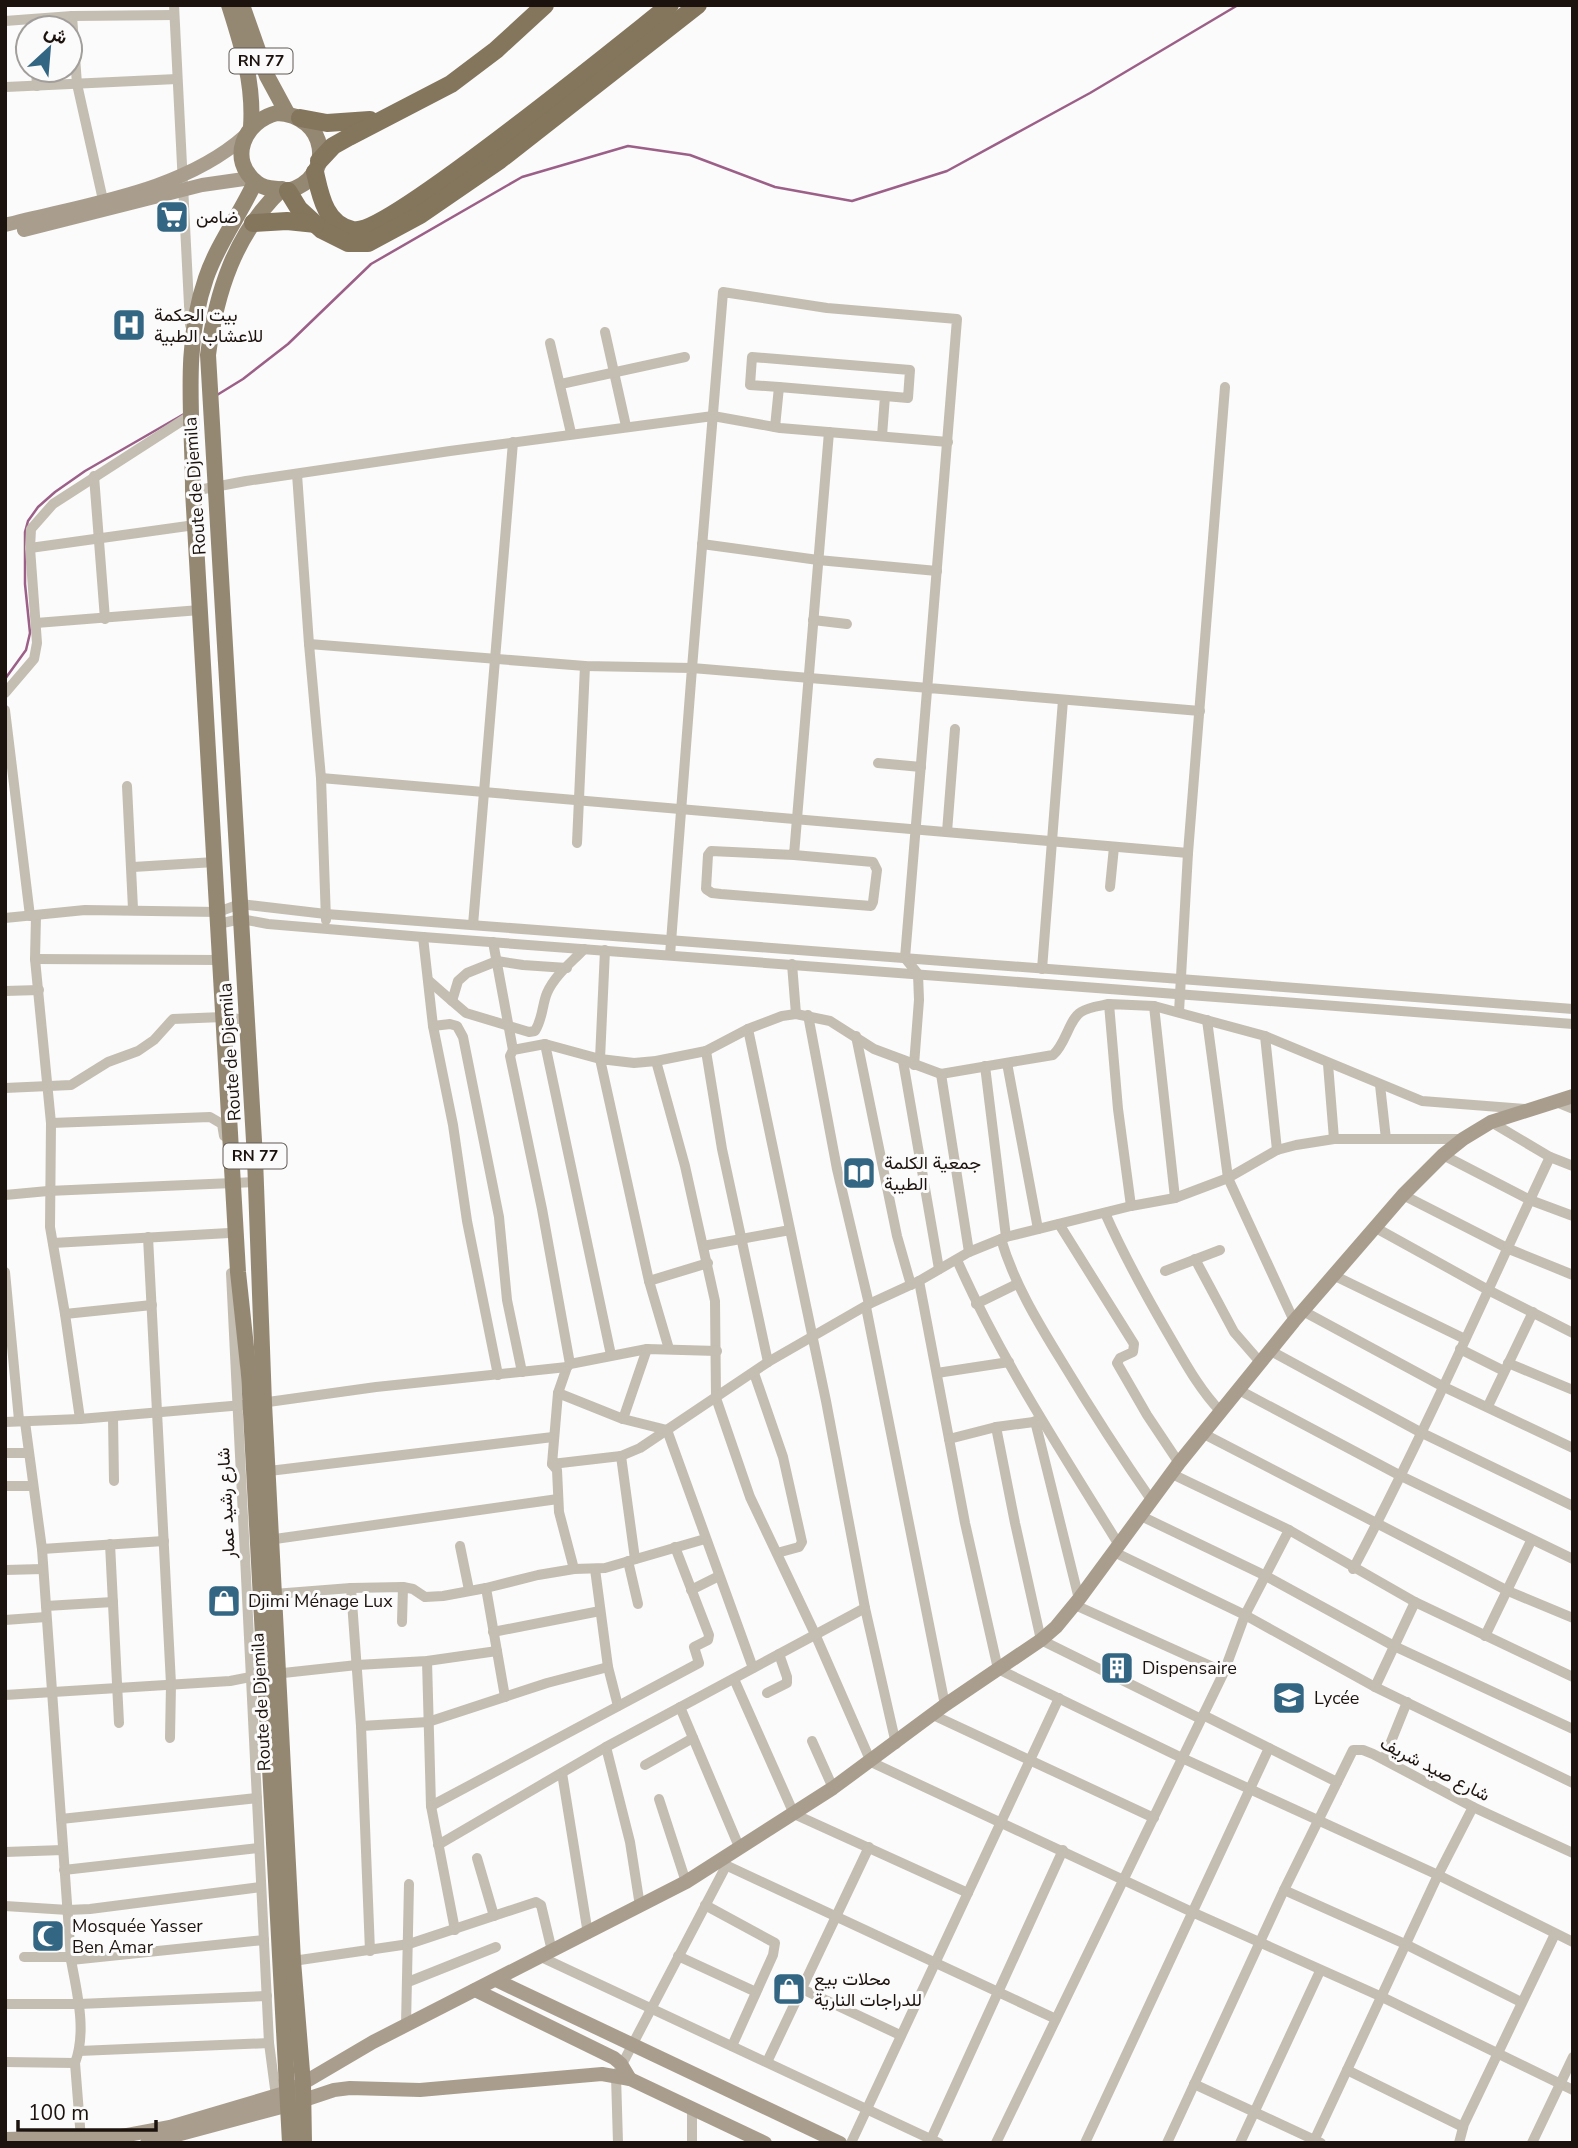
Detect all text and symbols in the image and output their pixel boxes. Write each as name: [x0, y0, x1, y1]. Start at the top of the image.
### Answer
north arrow: [14, 14, 84, 84]
text: ش: [40, 18, 72, 51]
road number: RN 77: [230, 48, 292, 74]
supermarket icon: ضامن: [153, 198, 191, 236]
place label: ضامن: [196, 205, 238, 229]
place label: بيت الحكمة للاعشاب الطبية: [154, 303, 263, 348]
hospital icon: بيت الحكمة للاعشاب الطبية: [110, 306, 148, 344]
street label: Route de Djemila: [178, 416, 212, 556]
street label: Route de Djemila: [213, 982, 247, 1122]
road number: RN 77: [224, 1144, 286, 1168]
place label: جمعية الكلمة الطيبة: [884, 1151, 981, 1196]
library icon: جمعية الكلمة الطيبة: [840, 1154, 878, 1192]
street label: شارع رشيد عمار: [211, 1447, 241, 1560]
shop icon: Djimi Ménage Lux: [205, 1582, 243, 1620]
place label: Djimi Ménage Lux: [248, 1589, 393, 1613]
street label: Route de Djemila: [245, 1632, 277, 1772]
building icon: Dispensaire: [1098, 1649, 1136, 1687]
place label: Dispensaire: [1142, 1656, 1237, 1680]
school or university icon: Lycée: [1270, 1679, 1308, 1717]
place label: Lycée: [1314, 1686, 1359, 1710]
street label: شارع صيد شريف: [1376, 1731, 1494, 1807]
place label: Mosquée Yasser Ben Amar: [72, 1914, 203, 1959]
mosque icon: Mosquée Yasser Ben Amar: [29, 1917, 67, 1955]
place label: محلات بيع للدراجات النارية: [814, 1967, 922, 2012]
shop icon: محلات بيع للدراجات النارية: [770, 1970, 808, 2008]
scale bar: [18, 2088, 156, 2132]
text: 100 m: [28, 2099, 89, 2127]

